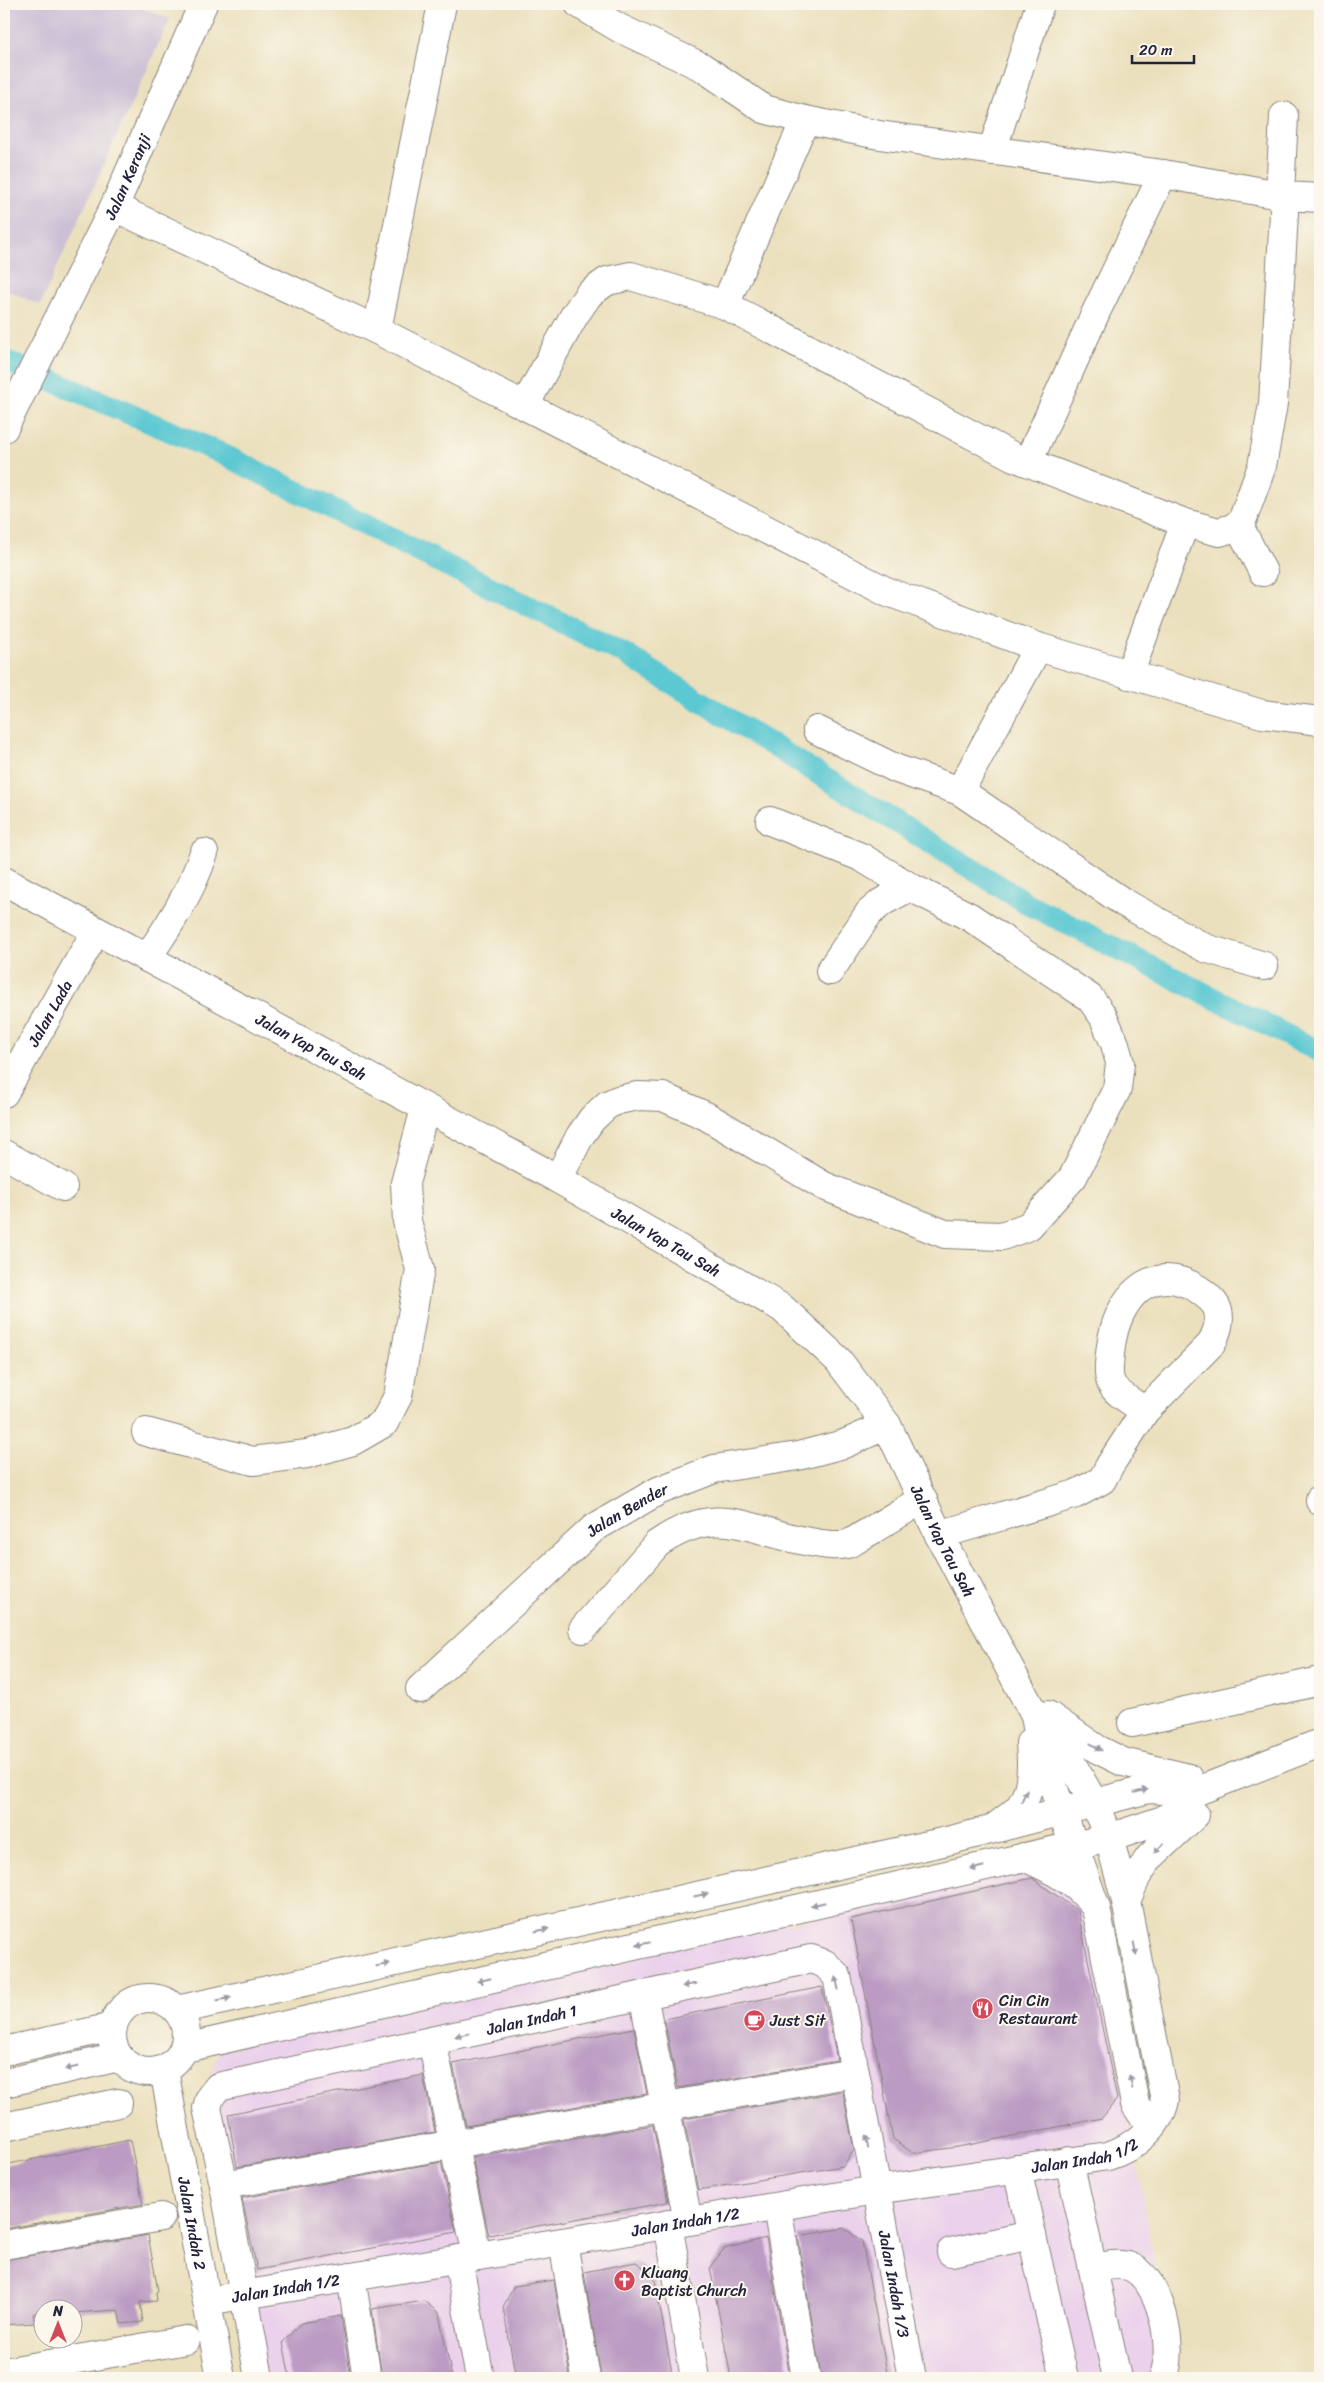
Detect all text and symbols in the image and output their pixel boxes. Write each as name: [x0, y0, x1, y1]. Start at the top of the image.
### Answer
scale bar: [1132, 32, 1194, 64]
text: 20 m: [1139, 37, 1173, 63]
street label: Jalan Keranji: [95, 128, 159, 226]
street label: Jalan Lada: [18, 974, 80, 1053]
street label: Jalan Yap Tau Sah: [250, 1004, 372, 1088]
street label: Jalan Yap Tau Sah: [605, 1198, 727, 1284]
street label: Jalan Bender: [578, 1474, 673, 1544]
street label: Jalan Yap Tau Sah: [902, 1479, 984, 1602]
one-way arrow: [1089, 1742, 1102, 1752]
one-way arrow: [1134, 1787, 1149, 1795]
one-way arrow: [1020, 1789, 1028, 1803]
one-way arrow: [1153, 1842, 1165, 1854]
one-way arrow: [969, 1864, 984, 1872]
one-way arrow: [693, 1891, 708, 1899]
one-way arrow: [811, 1900, 826, 1908]
one-way arrow: [534, 1926, 549, 1934]
one-way arrow: [635, 1940, 650, 1948]
one-way arrow: [1132, 1942, 1140, 1958]
one-way arrow: [376, 1960, 392, 1968]
one-way arrow: [833, 1975, 841, 1990]
one-way arrow: [477, 1976, 492, 1984]
one-way arrow: [682, 1981, 697, 1989]
place label: Cin Cin Restaurant: [999, 1986, 1078, 2033]
one-way arrow: [217, 1995, 232, 2003]
street label: Jalan Indah 1: [483, 1995, 580, 2043]
restaurant icon: Cin Cin Restaurant: [971, 1997, 995, 2021]
place label: Just Sit: [769, 2006, 826, 2035]
cafe icon: Just Sit: [742, 2008, 766, 2032]
one-way arrow: [455, 2031, 470, 2039]
one-way arrow: [64, 2064, 79, 2072]
one-way arrow: [1127, 2075, 1135, 2090]
street label: Jalan Indah 1/2: [1029, 2129, 1144, 2182]
one-way arrow: [862, 2134, 870, 2150]
street label: Jalan Indah 2: [169, 2173, 215, 2272]
street label: Jalan Indah 1/2: [628, 2198, 742, 2245]
street label: Jalan Indah 1/3: [870, 2227, 919, 2340]
place label: Kluang Baptist Church: [641, 2258, 747, 2305]
street label: Jalan Indah 1/2: [229, 2265, 342, 2311]
church icon: Kluang Baptist Church: [613, 2269, 637, 2293]
text: N: [52, 2299, 63, 2324]
north arrow: [32, 2300, 82, 2350]

